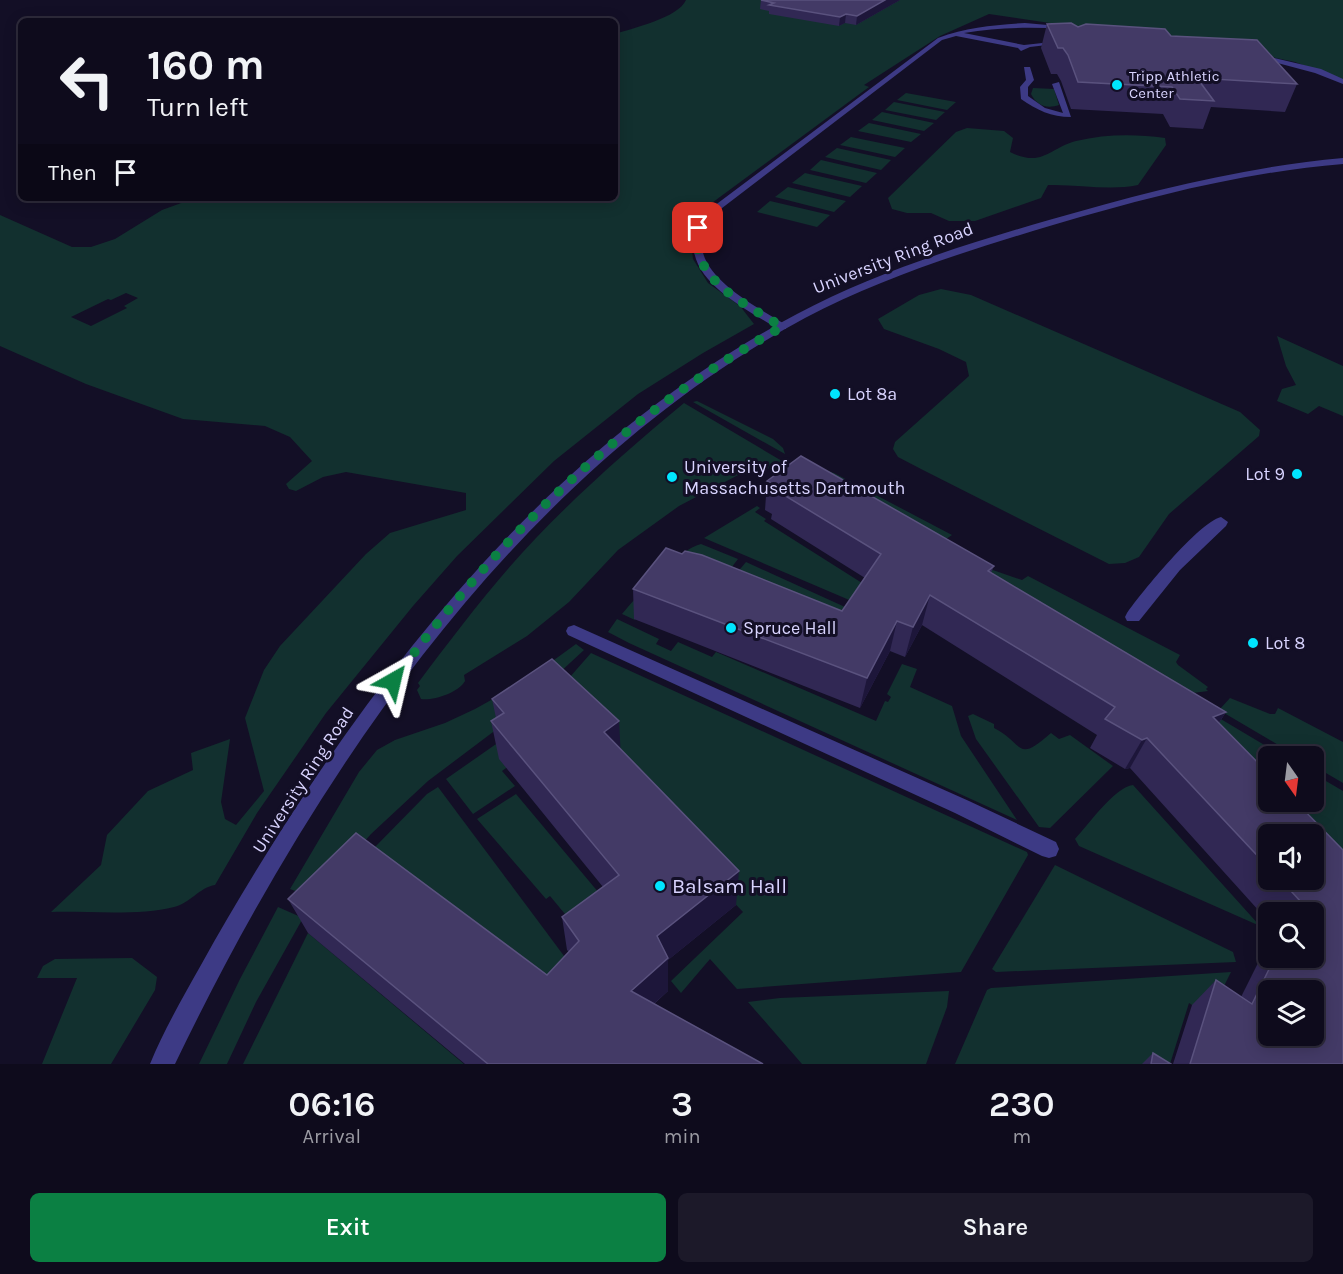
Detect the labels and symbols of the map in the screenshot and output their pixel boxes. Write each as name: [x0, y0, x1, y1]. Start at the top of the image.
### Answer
place label: Tripp Athletic Center: [1129, 67, 1219, 102]
marker: Tripp Athletic Center: [1110, 78, 1124, 92]
pin: [672, 202, 723, 253]
street label: University Ring Road: [810, 217, 976, 299]
place label: Lot 8a: [847, 383, 897, 405]
marker: Lot 8a: [828, 387, 842, 401]
place label: University of Massachusetts Dartmouth: [684, 456, 905, 499]
place label: Lot 9: [1245, 463, 1285, 485]
marker: Lot 9: [1290, 467, 1304, 481]
marker: University of Massachusetts Dartmouth: [665, 470, 679, 484]
place label: Spruce Hall: [743, 617, 837, 639]
marker: Spruce Hall: [724, 621, 738, 635]
place label: Lot 8: [1265, 632, 1305, 654]
marker: Lot 8: [1246, 636, 1260, 650]
position arrow: [361, 649, 425, 713]
street label: University Ring Road: [247, 703, 359, 857]
north arrow: [1258, 746, 1324, 812]
place label: Balsam Hall: [672, 874, 787, 898]
marker: Balsam Hall: [653, 879, 667, 893]

